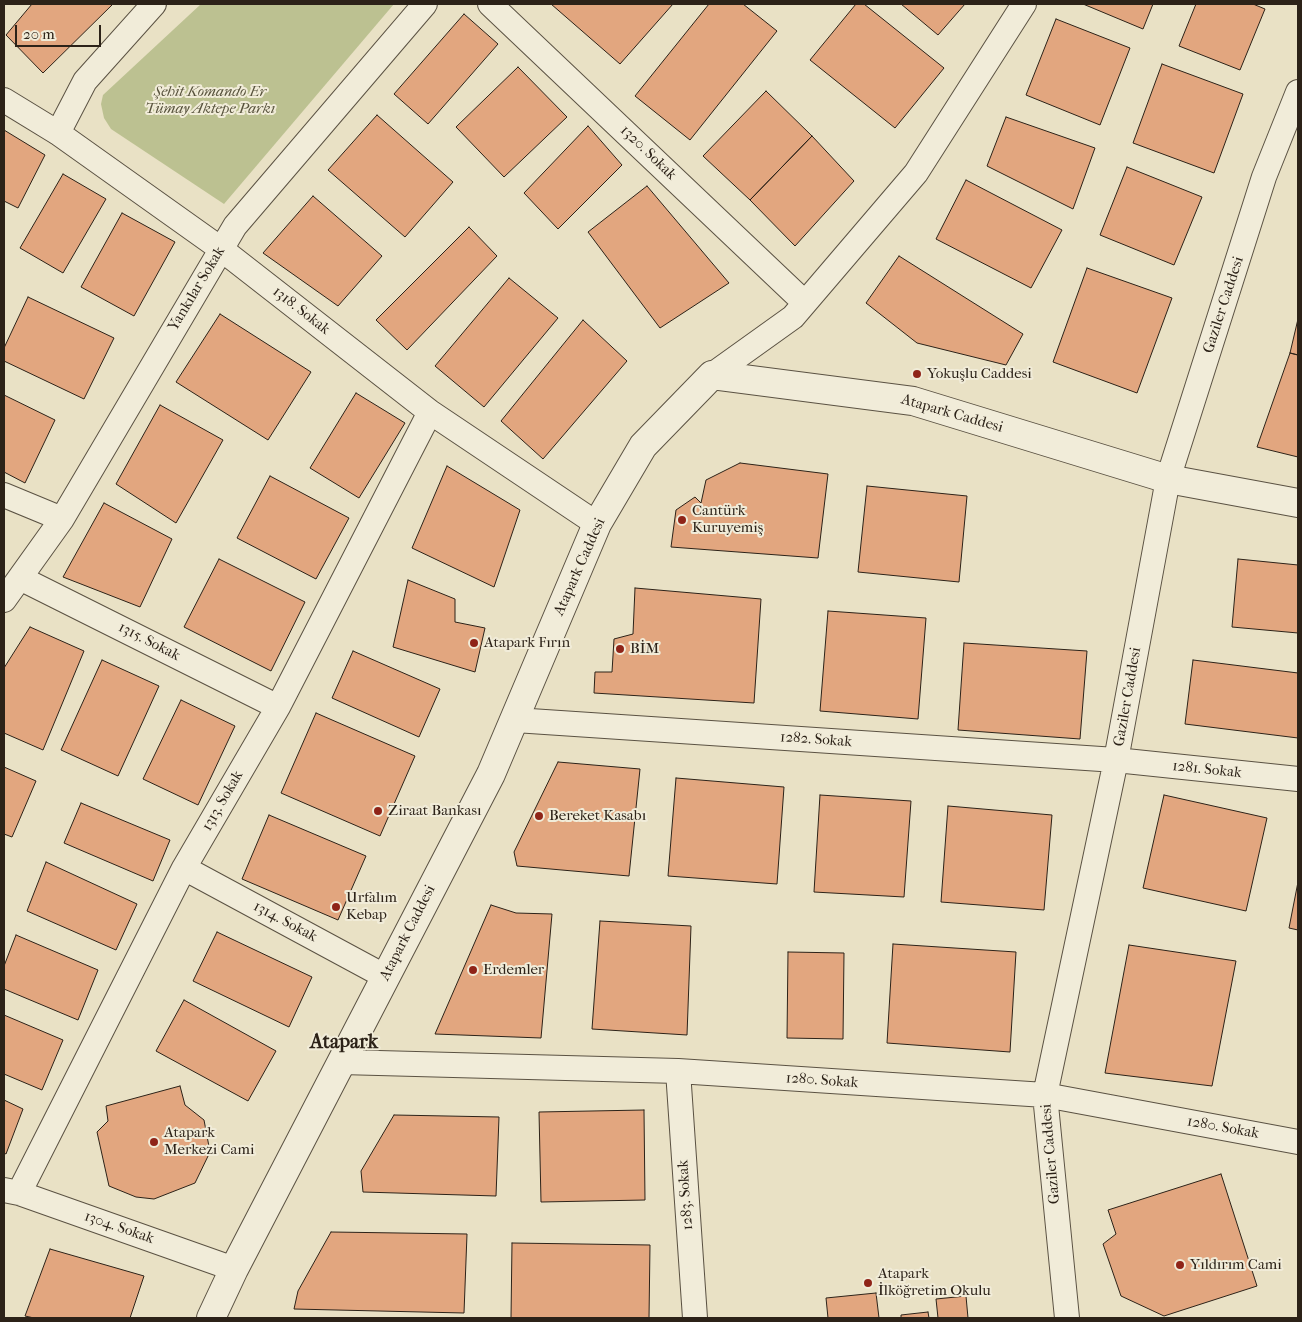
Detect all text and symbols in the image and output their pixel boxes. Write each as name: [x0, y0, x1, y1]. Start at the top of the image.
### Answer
scale bar: [18, 15, 104, 47]
text: 20 m: [23, 25, 55, 43]
park label: Şehit Komando Er Tümay Aktepe Parkı: [145, 83, 275, 118]
street label: 1320. Sokak: [616, 122, 680, 184]
street label: Yankılar Sokak: [165, 244, 229, 334]
street label: Gaziler Caddesi: [1200, 254, 1248, 356]
street label: 1318. Sokak: [269, 283, 333, 339]
place label: Yokuşlu Caddesi: [927, 365, 1032, 383]
marker: Yokuşlu Caddesi: [911, 368, 923, 380]
street label: Atapark Caddesi: [899, 391, 1005, 437]
place label: Cantürk Kuruyemiş: [692, 502, 763, 537]
marker: Cantürk Kuruyemiş: [676, 514, 688, 526]
street label: Atapark Caddesi: [550, 515, 610, 619]
street label: 1315. Sokak: [115, 619, 183, 665]
place label: Atapark Fırın: [484, 634, 570, 652]
marker: Atapark Fırın: [468, 637, 480, 649]
place label: BİM: [630, 640, 659, 658]
marker: BİM: [614, 643, 626, 655]
street label: Gaziler Caddesi: [1110, 646, 1146, 748]
street label: 1282. Sokak: [779, 729, 853, 751]
street label: 1281. Sokak: [1171, 757, 1243, 783]
street label: 1313. Sokak: [199, 768, 247, 834]
place label: Ziraat Bankası: [388, 802, 481, 820]
marker: Ziraat Bankası: [372, 805, 384, 817]
place label: Bereket Kasabı: [549, 807, 646, 825]
marker: Bereket Kasabı: [533, 810, 545, 822]
street label: Atapark Caddesi: [376, 882, 440, 984]
place label: Urfalım Kebap: [346, 889, 397, 924]
street label: 1314. Sokak: [250, 898, 320, 946]
marker: Urfalım Kebap: [330, 901, 342, 913]
place label: Erdemler: [483, 961, 544, 979]
marker: Erdemler: [467, 964, 479, 976]
district label: Atapark: [310, 1031, 378, 1055]
street label: 1280. Sokak: [785, 1069, 859, 1093]
street label: Gaziler Caddesi: [1038, 1103, 1064, 1205]
street label: 1280. Sokak: [1186, 1113, 1260, 1143]
place label: Atapark Merkezi Cami: [164, 1124, 254, 1159]
marker: Atapark Merkezi Cami: [148, 1136, 160, 1148]
street label: 1283. Sokak: [675, 1159, 697, 1231]
street label: 1304. Sokak: [82, 1208, 156, 1248]
place label: Yıldırım Cami: [1190, 1256, 1282, 1274]
marker: Yıldırım Cami: [1174, 1259, 1186, 1271]
place label: Atapark İlköğretim Okulu: [878, 1265, 991, 1300]
marker: Atapark İlköğretim Okulu: [862, 1277, 874, 1289]

